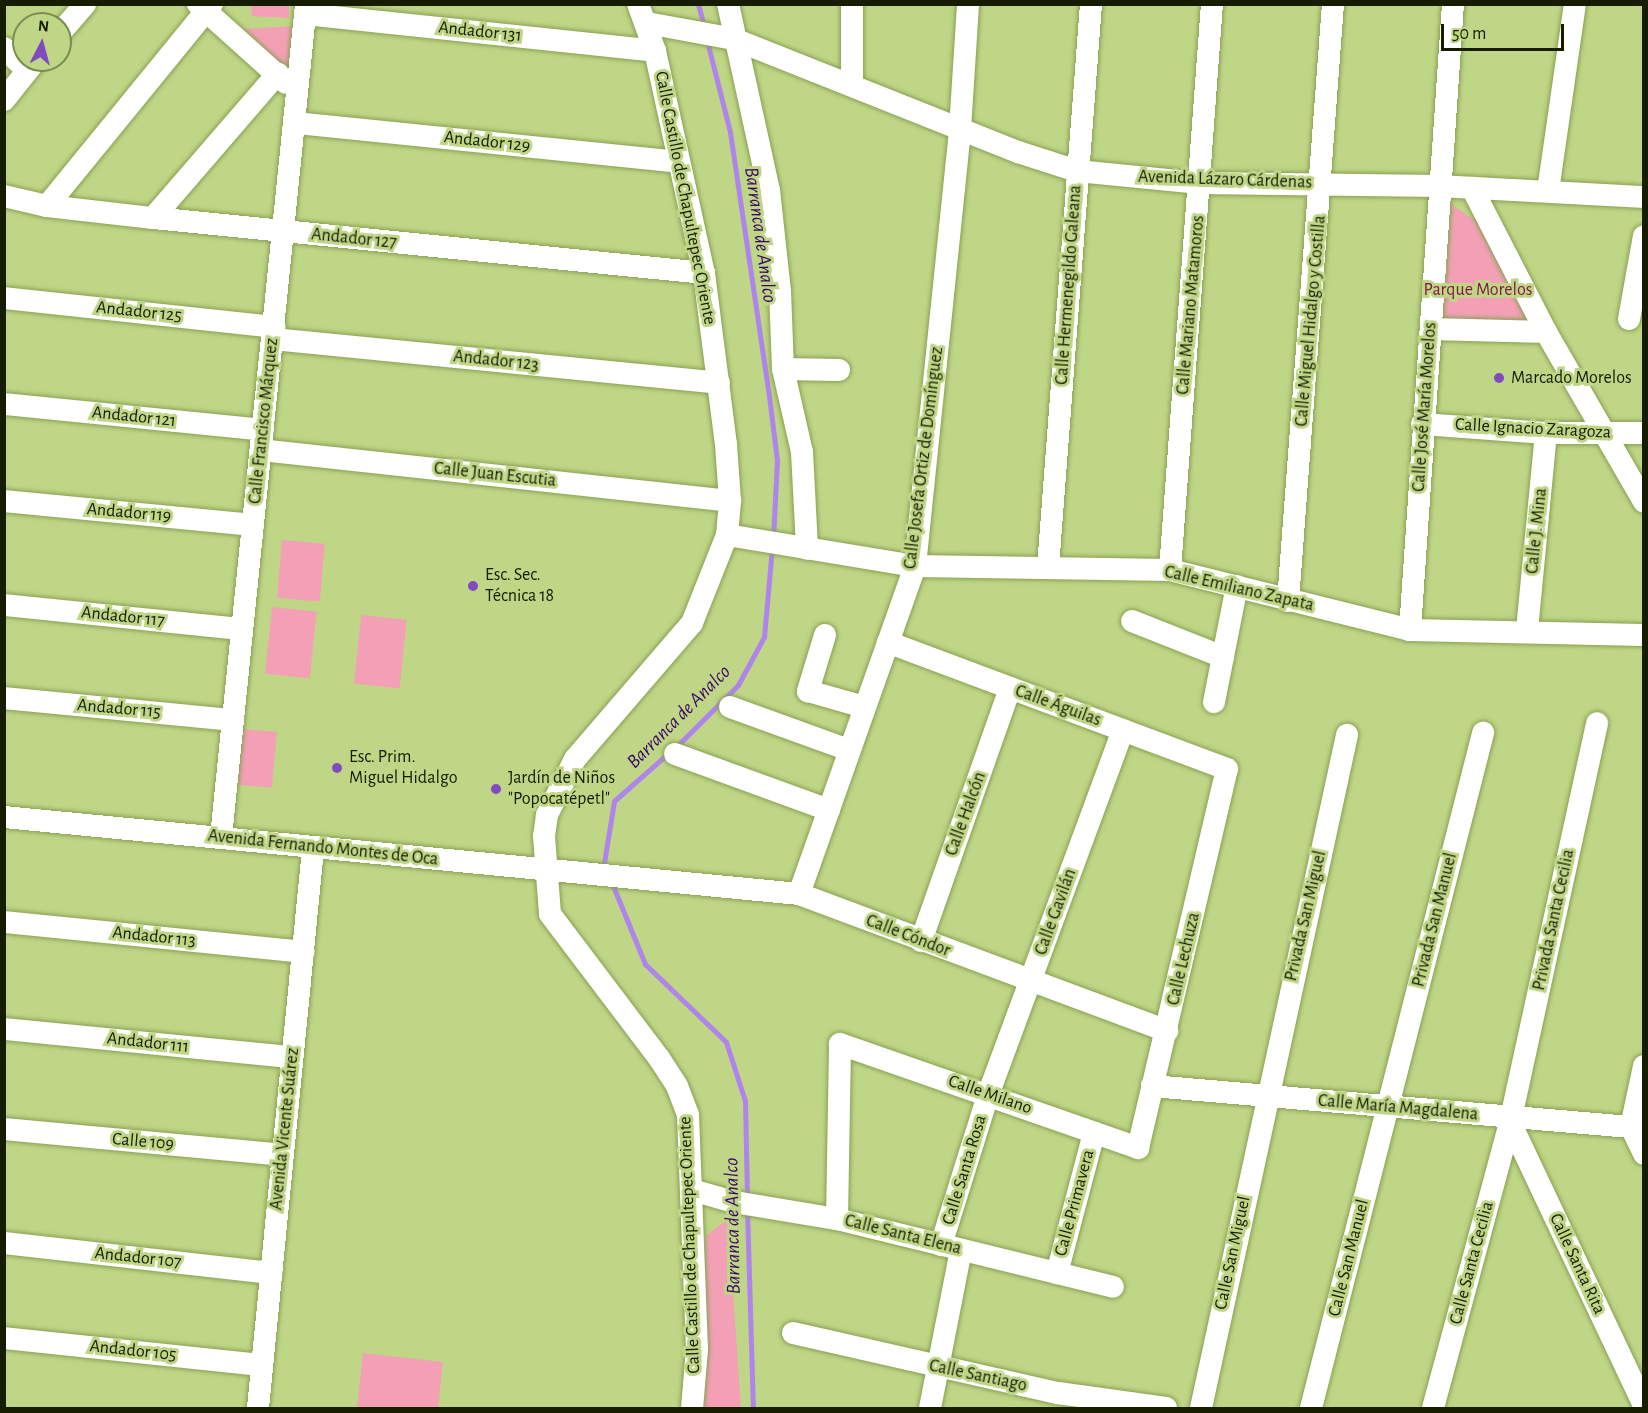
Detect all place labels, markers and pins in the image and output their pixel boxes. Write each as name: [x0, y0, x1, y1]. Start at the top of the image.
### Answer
place label: Marcado Morelos: [1511, 367, 1632, 389]
marker: Marcado Morelos: [1492, 371, 1506, 385]
place label: Esc. Sec. Técnica 18: [485, 565, 554, 608]
marker: Esc. Sec. Técnica 18: [466, 579, 480, 593]
place label: Esc. Prim. Miguel Hidalgo: [349, 747, 458, 789]
marker: Esc. Prim. Miguel Hidalgo: [330, 761, 344, 775]
place label: Jardín de Niños "Popocatépetl": [508, 768, 615, 810]
marker: Jardín de Niños "Popocatépetl": [489, 782, 503, 796]

